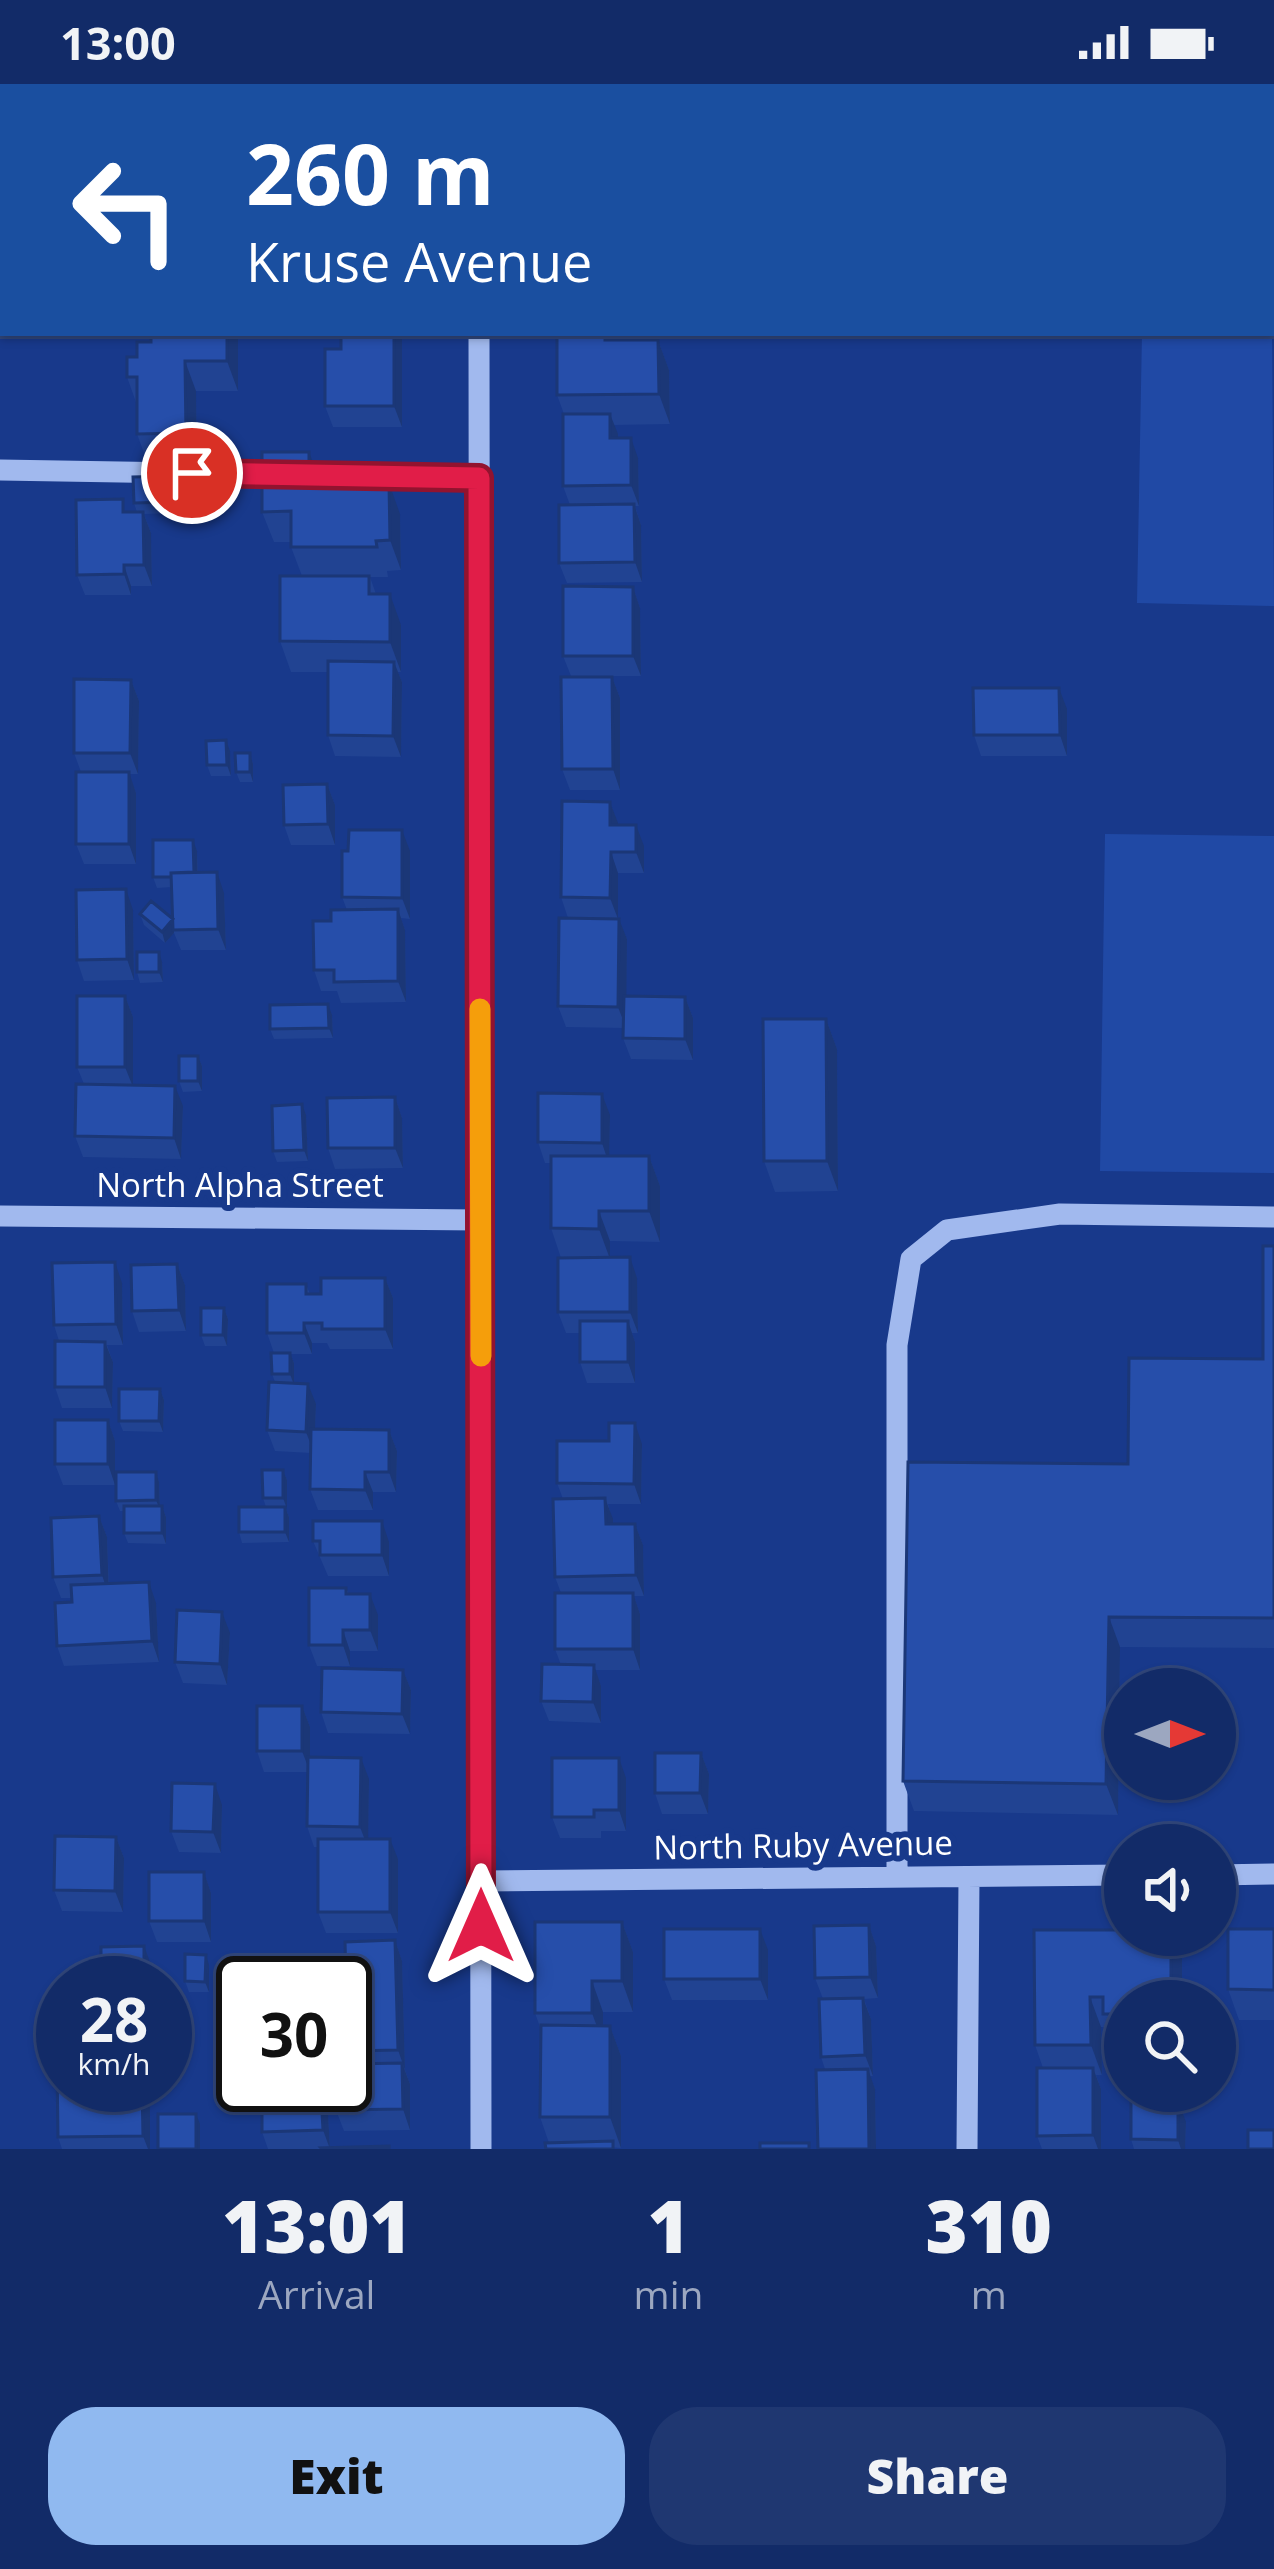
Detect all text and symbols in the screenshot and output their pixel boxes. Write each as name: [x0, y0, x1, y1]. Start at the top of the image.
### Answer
text: 13:00: [60, 12, 176, 73]
text: 260 m: [246, 115, 494, 230]
icon: left: [48, 132, 204, 288]
text: Kruse Avenue: [246, 224, 592, 298]
pin: [141, 422, 243, 524]
icon: arrive: [159, 440, 225, 506]
street label: North Alpha Street: [96, 1162, 384, 1207]
north arrow: [1104, 1668, 1236, 1800]
map controls: [1104, 1668, 1236, 2112]
street label: North Ruby Avenue: [653, 1819, 953, 1870]
button: sound: [1104, 1824, 1236, 1956]
position arrow: [418, 1863, 544, 1989]
speed limit sign: 30: [216, 1956, 372, 2112]
text: 28: [80, 1978, 148, 2060]
button: search: [1104, 1980, 1236, 2112]
text: km/h: [78, 2043, 150, 2084]
text: 13:01: [222, 2176, 412, 2274]
text: 1: [647, 2176, 690, 2274]
text: 310: [925, 2176, 1052, 2274]
text: Arrival: [258, 2267, 375, 2320]
text: min: [634, 2267, 703, 2320]
text: m: [971, 2267, 1007, 2320]
button: Exit: [48, 2407, 625, 2545]
button: Share: [649, 2407, 1226, 2545]

